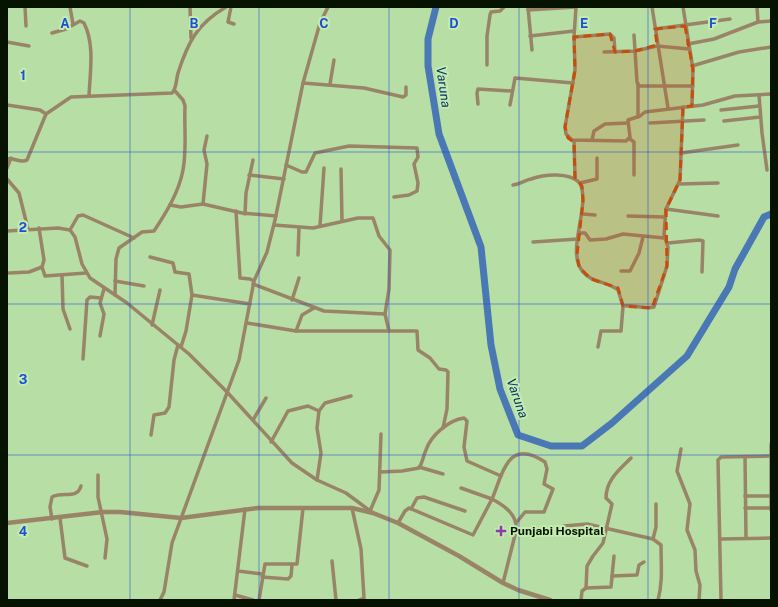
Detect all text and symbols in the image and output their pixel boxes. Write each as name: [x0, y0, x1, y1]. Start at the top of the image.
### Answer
text: A: [60, 16, 70, 31]
text: B: [190, 16, 199, 31]
text: C: [319, 16, 329, 31]
text: D: [449, 16, 459, 31]
text: E: [580, 16, 588, 31]
text: F: [709, 16, 717, 31]
water label: Varuna: [433, 66, 454, 109]
text: 1: [20, 68, 26, 83]
text: 2: [19, 220, 27, 235]
text: 3: [19, 372, 28, 387]
water label: Varuna: [504, 376, 531, 420]
text: 4: [19, 524, 28, 539]
place label: Punjabi Hospital: [510, 524, 604, 538]
marker: Punjabi Hospital: [495, 525, 507, 537]

